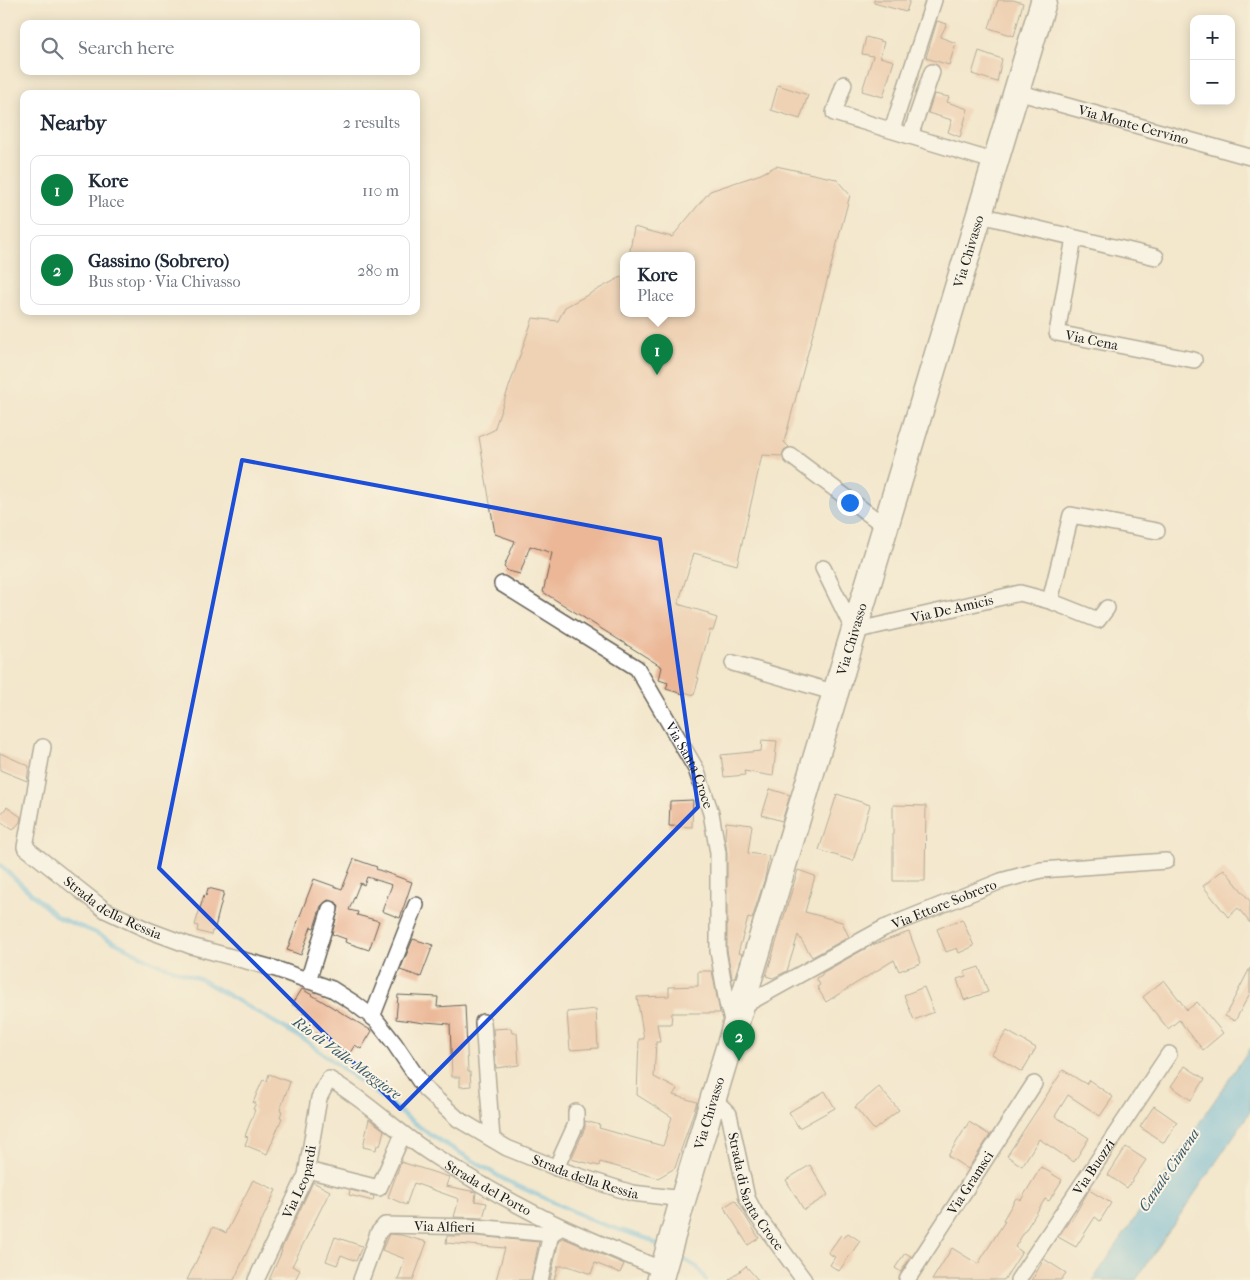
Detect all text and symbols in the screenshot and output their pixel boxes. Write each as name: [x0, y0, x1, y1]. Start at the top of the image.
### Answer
map controls: [1190, 15, 1235, 105]
button: +: [1190, 15, 1235, 60]
search box: [20, 20, 420, 75]
icon: search: [38, 34, 66, 62]
text: Search here: [78, 37, 174, 59]
button: −: [1190, 60, 1235, 105]
street label: Via Monte Cervino: [1075, 101, 1191, 149]
text: Nearby: [40, 111, 106, 135]
text: 2 results: [343, 113, 400, 132]
text: Kore: [88, 170, 128, 192]
text: 1: [54, 181, 60, 200]
text: 110 m: [362, 181, 399, 200]
text: Place: [88, 192, 124, 211]
street label: Via Chivasso: [950, 213, 988, 291]
text: Gassino (Sobrero): [88, 250, 229, 272]
popup: [620, 252, 695, 317]
text: 2: [53, 261, 61, 280]
text: 280 m: [357, 261, 399, 280]
text: Kore: [637, 264, 678, 286]
text: Bus stop · Via Chivasso: [88, 272, 241, 291]
text: Place: [637, 286, 674, 305]
street label: Via Cena: [1063, 327, 1120, 354]
pin: 1: [641, 334, 673, 375]
your location: [837, 490, 863, 516]
street label: Via De Amicis: [909, 591, 995, 627]
street label: Via Chivasso: [833, 601, 871, 678]
street label: Via Santa Croce: [661, 718, 717, 811]
street label: Strada della Ressia: [60, 873, 164, 943]
street label: Via Ettore Sobrero: [888, 876, 999, 933]
water label: Rio di Valle Maggiore: [289, 1012, 405, 1104]
pin: 2: [723, 1020, 755, 1061]
street label: Via Chivasso: [690, 1075, 728, 1152]
water label: Canale Cimena: [1135, 1125, 1203, 1215]
street label: Strada di Santa Croce: [724, 1131, 788, 1254]
street label: Via Buozzi: [1069, 1136, 1119, 1199]
street label: Via Leopardi: [278, 1144, 320, 1222]
street label: Via Gramsci: [943, 1148, 997, 1219]
street label: Strada della Ressia: [530, 1151, 640, 1203]
street label: Strada del Porto: [442, 1157, 534, 1219]
street label: Via Alfieri: [413, 1218, 475, 1236]

